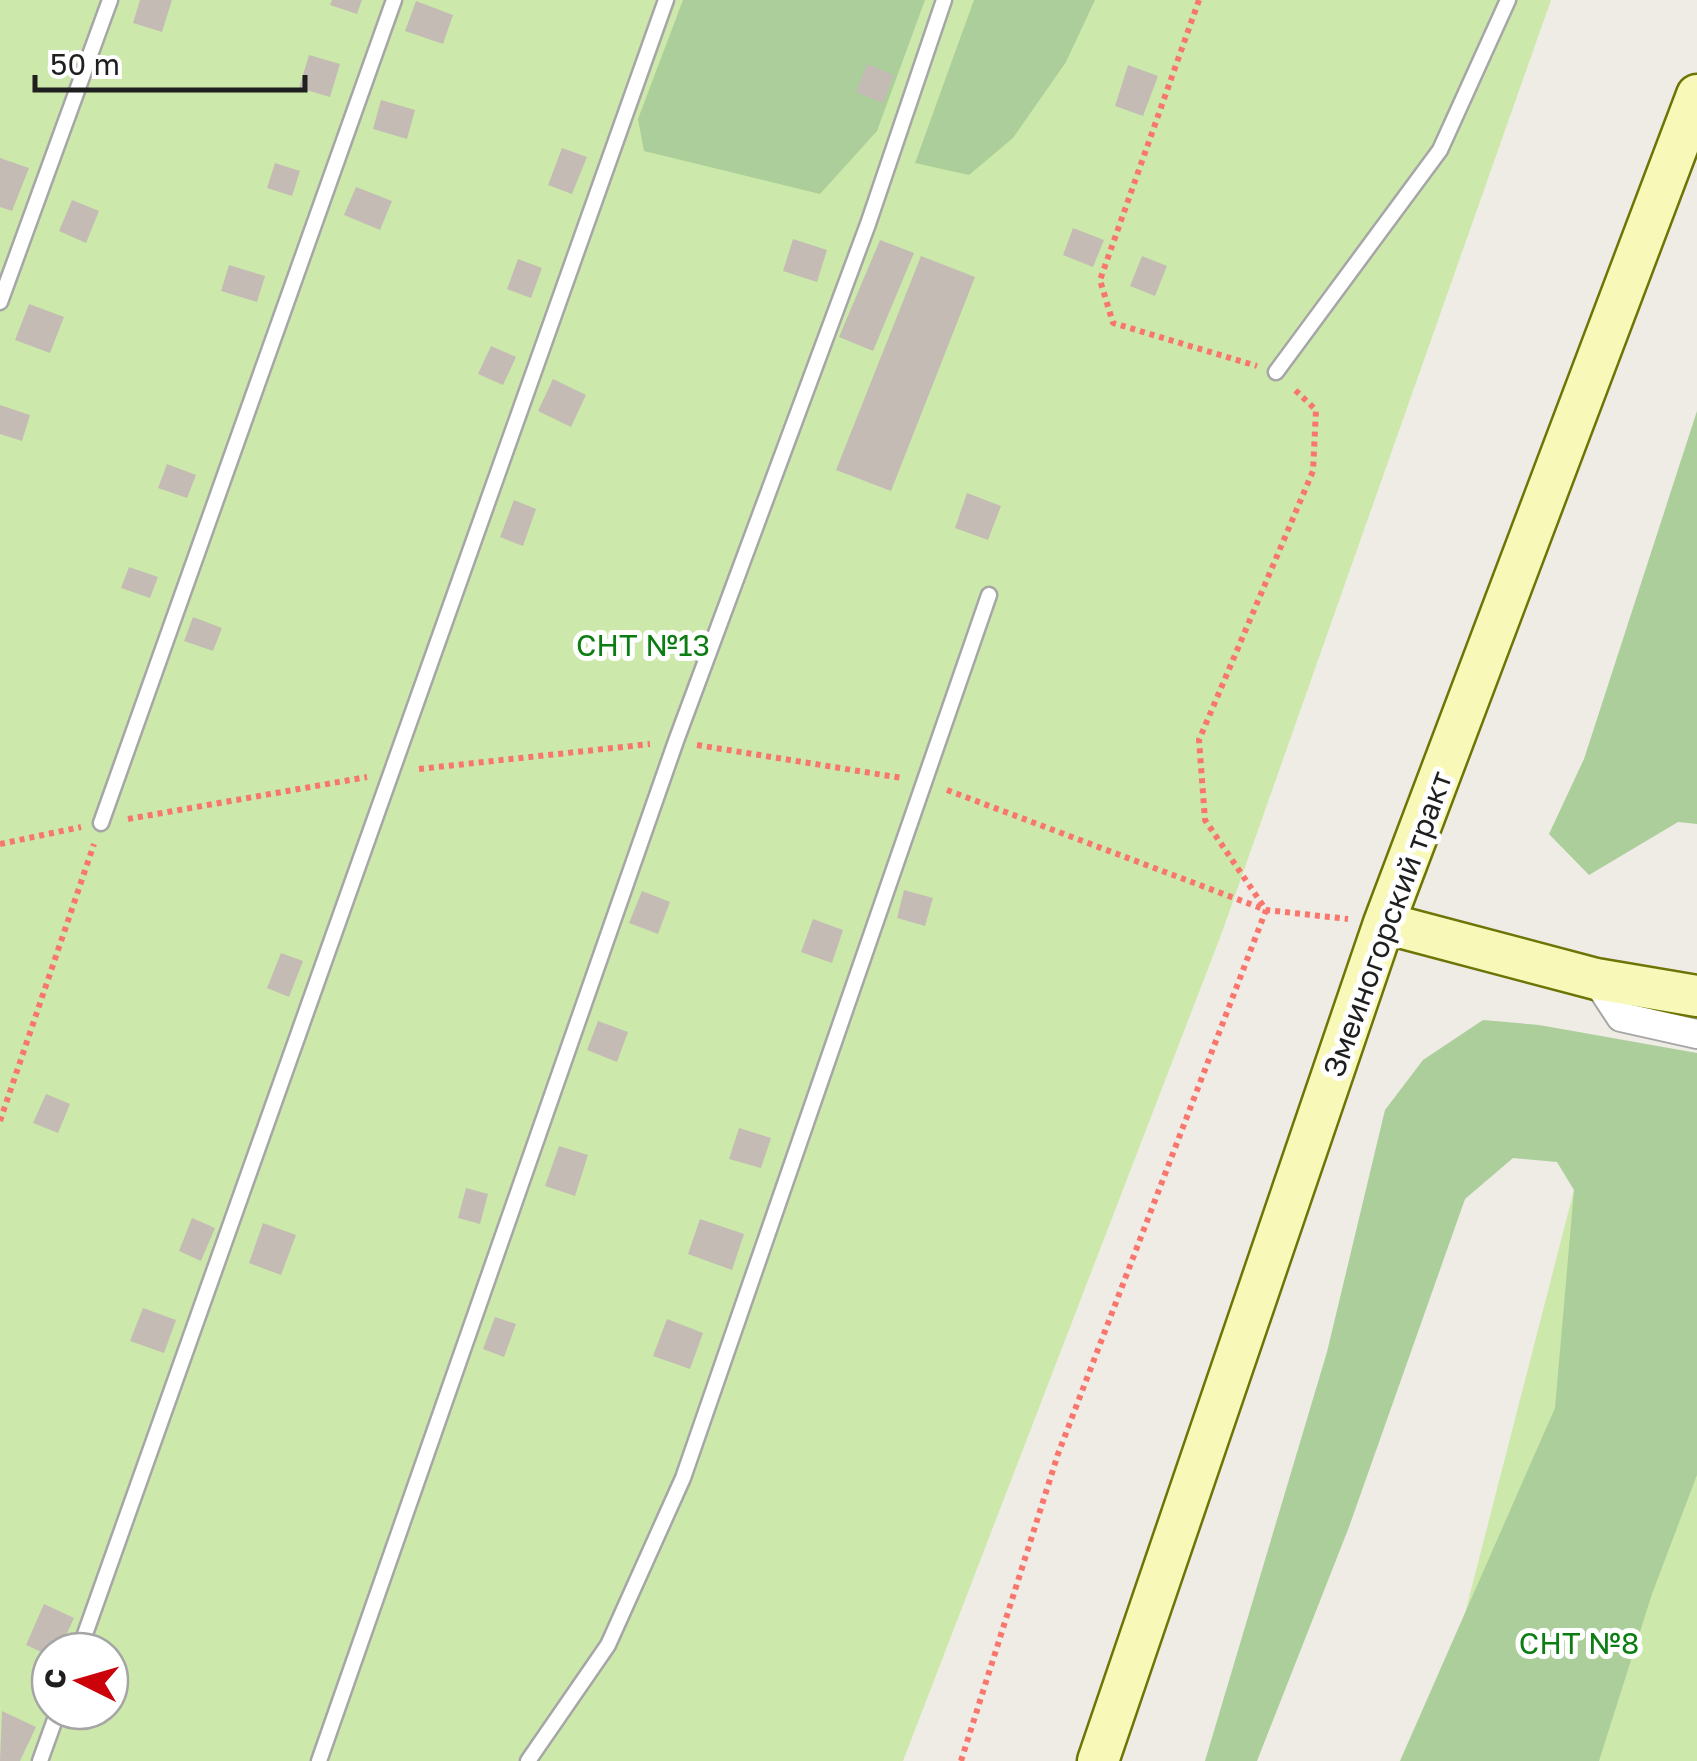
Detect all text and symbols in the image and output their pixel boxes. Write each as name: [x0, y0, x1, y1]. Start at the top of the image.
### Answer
scale bar: [35, 30, 305, 92]
text: 50 m: [50, 46, 120, 82]
park label: СНТ №13: [576, 627, 710, 663]
street label: Змеиногорский тракт: [1315, 766, 1459, 1082]
park label: СНТ №8: [1519, 1625, 1639, 1661]
north arrow: [30, 1631, 130, 1731]
text: С: [37, 1667, 72, 1690]

